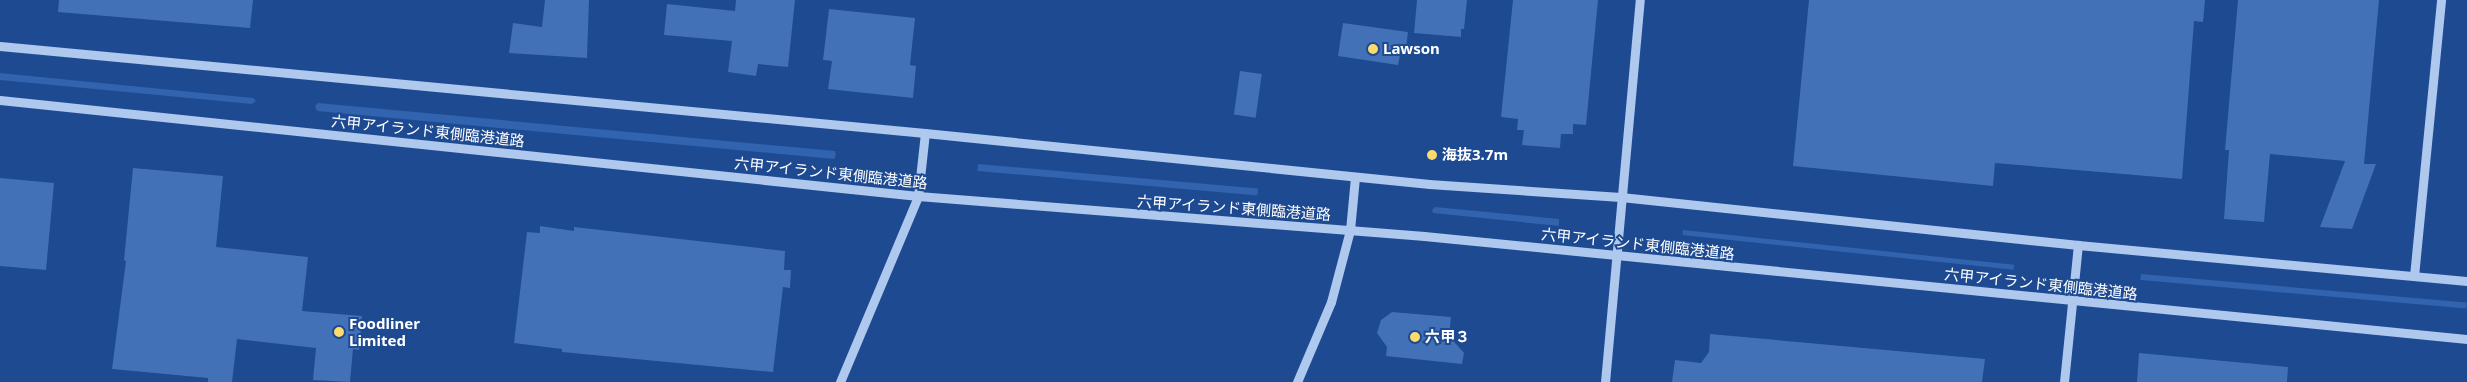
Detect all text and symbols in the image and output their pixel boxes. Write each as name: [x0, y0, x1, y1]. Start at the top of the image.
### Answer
place label: Lawson: [1383, 40, 1440, 58]
marker: Lawson: [1367, 43, 1379, 55]
street label: 六甲アイランド東側臨港道路: [330, 112, 526, 150]
place label: 海抜3.7m: [1442, 146, 1508, 164]
marker: 海抜3.7m: [1426, 149, 1438, 161]
street label: 六甲アイランド東側臨港道路: [733, 154, 929, 192]
street label: 六甲アイランド東側臨港道路: [1136, 192, 1332, 224]
street label: 六甲アイランド東側臨港道路: [1540, 225, 1736, 263]
street label: 六甲アイランド東側臨港道路: [1943, 265, 2139, 303]
place label: Foodliner Limited: [349, 314, 420, 349]
marker: Foodliner Limited: [333, 326, 345, 338]
place label: 六甲３: [1425, 328, 1470, 346]
marker: 六甲３: [1409, 331, 1421, 343]

